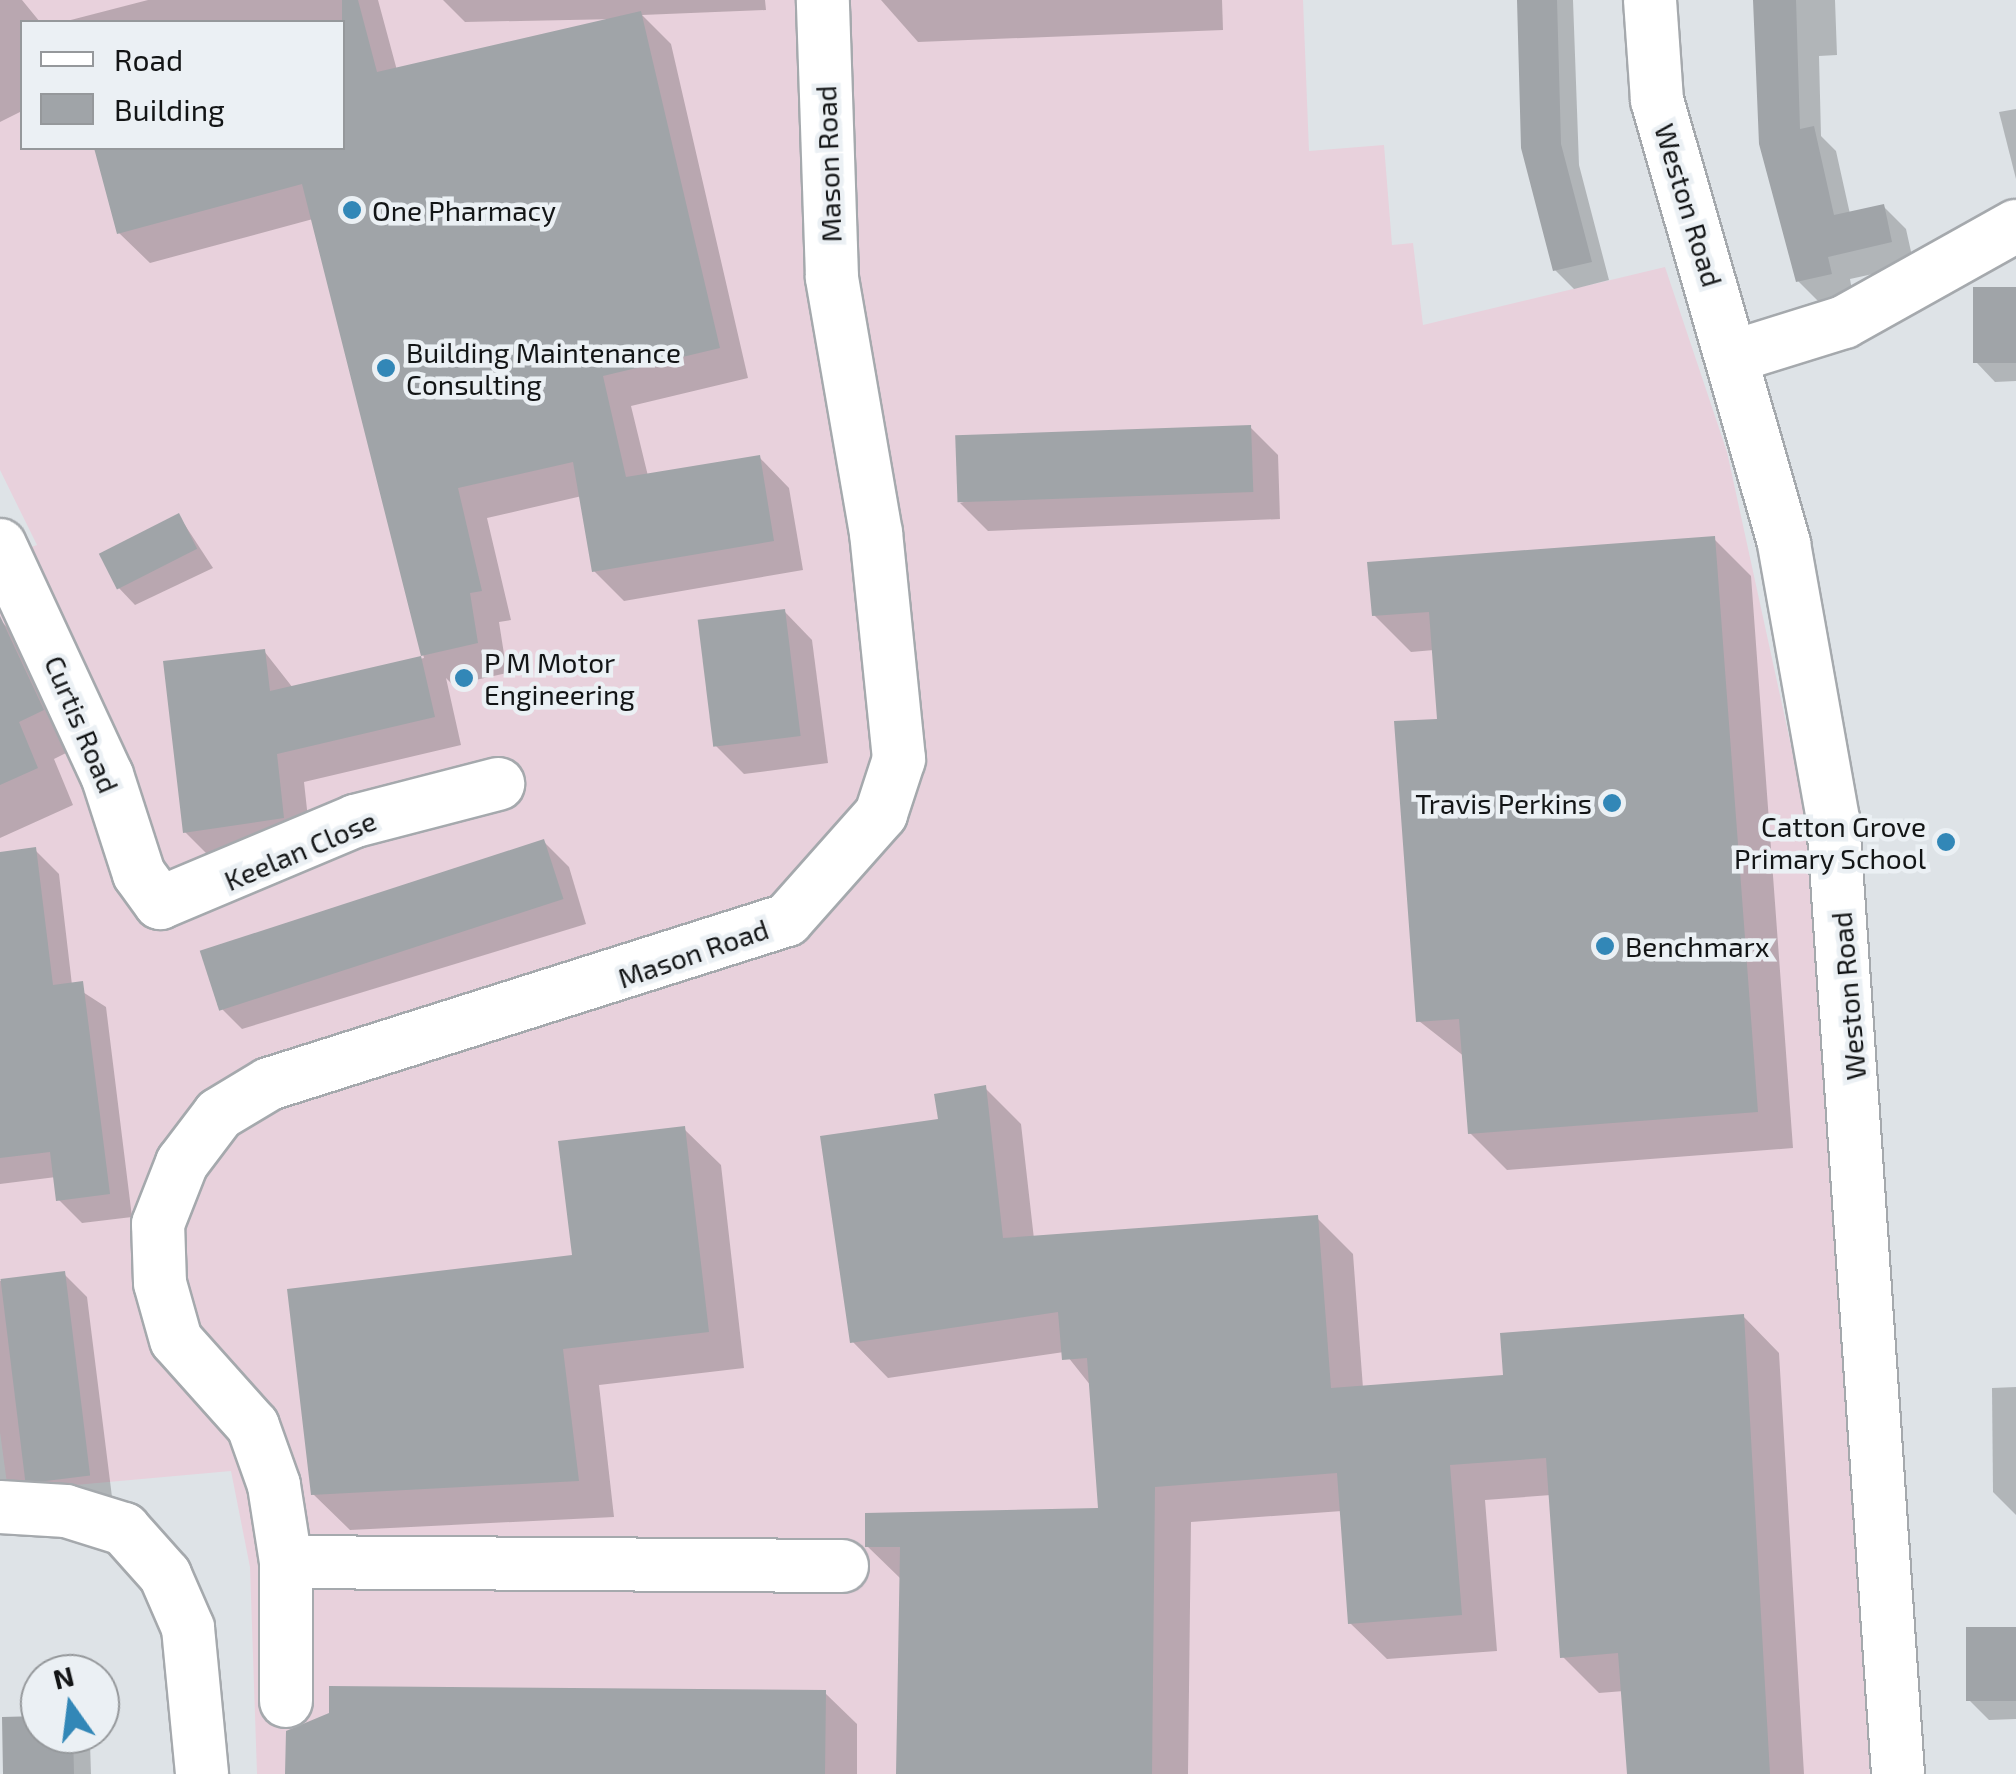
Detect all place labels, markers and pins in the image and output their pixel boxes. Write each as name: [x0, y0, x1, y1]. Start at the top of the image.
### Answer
place label: One Pharmacy: [372, 193, 556, 227]
marker: One Pharmacy: [341, 199, 363, 221]
place label: Building Maintenance Consulting: [406, 335, 681, 401]
marker: Building Maintenance Consulting: [375, 357, 397, 379]
place label: P M Motor Engineering: [484, 645, 635, 711]
marker: P M Motor Engineering: [453, 667, 475, 689]
place label: Travis Perkins: [1415, 786, 1592, 820]
marker: Travis Perkins: [1601, 792, 1623, 814]
place label: Catton Grove Primary School: [1733, 809, 1926, 875]
marker: Catton Grove Primary School: [1935, 831, 1957, 853]
place label: Benchmarx: [1625, 929, 1770, 963]
marker: Benchmarx: [1594, 935, 1616, 957]

